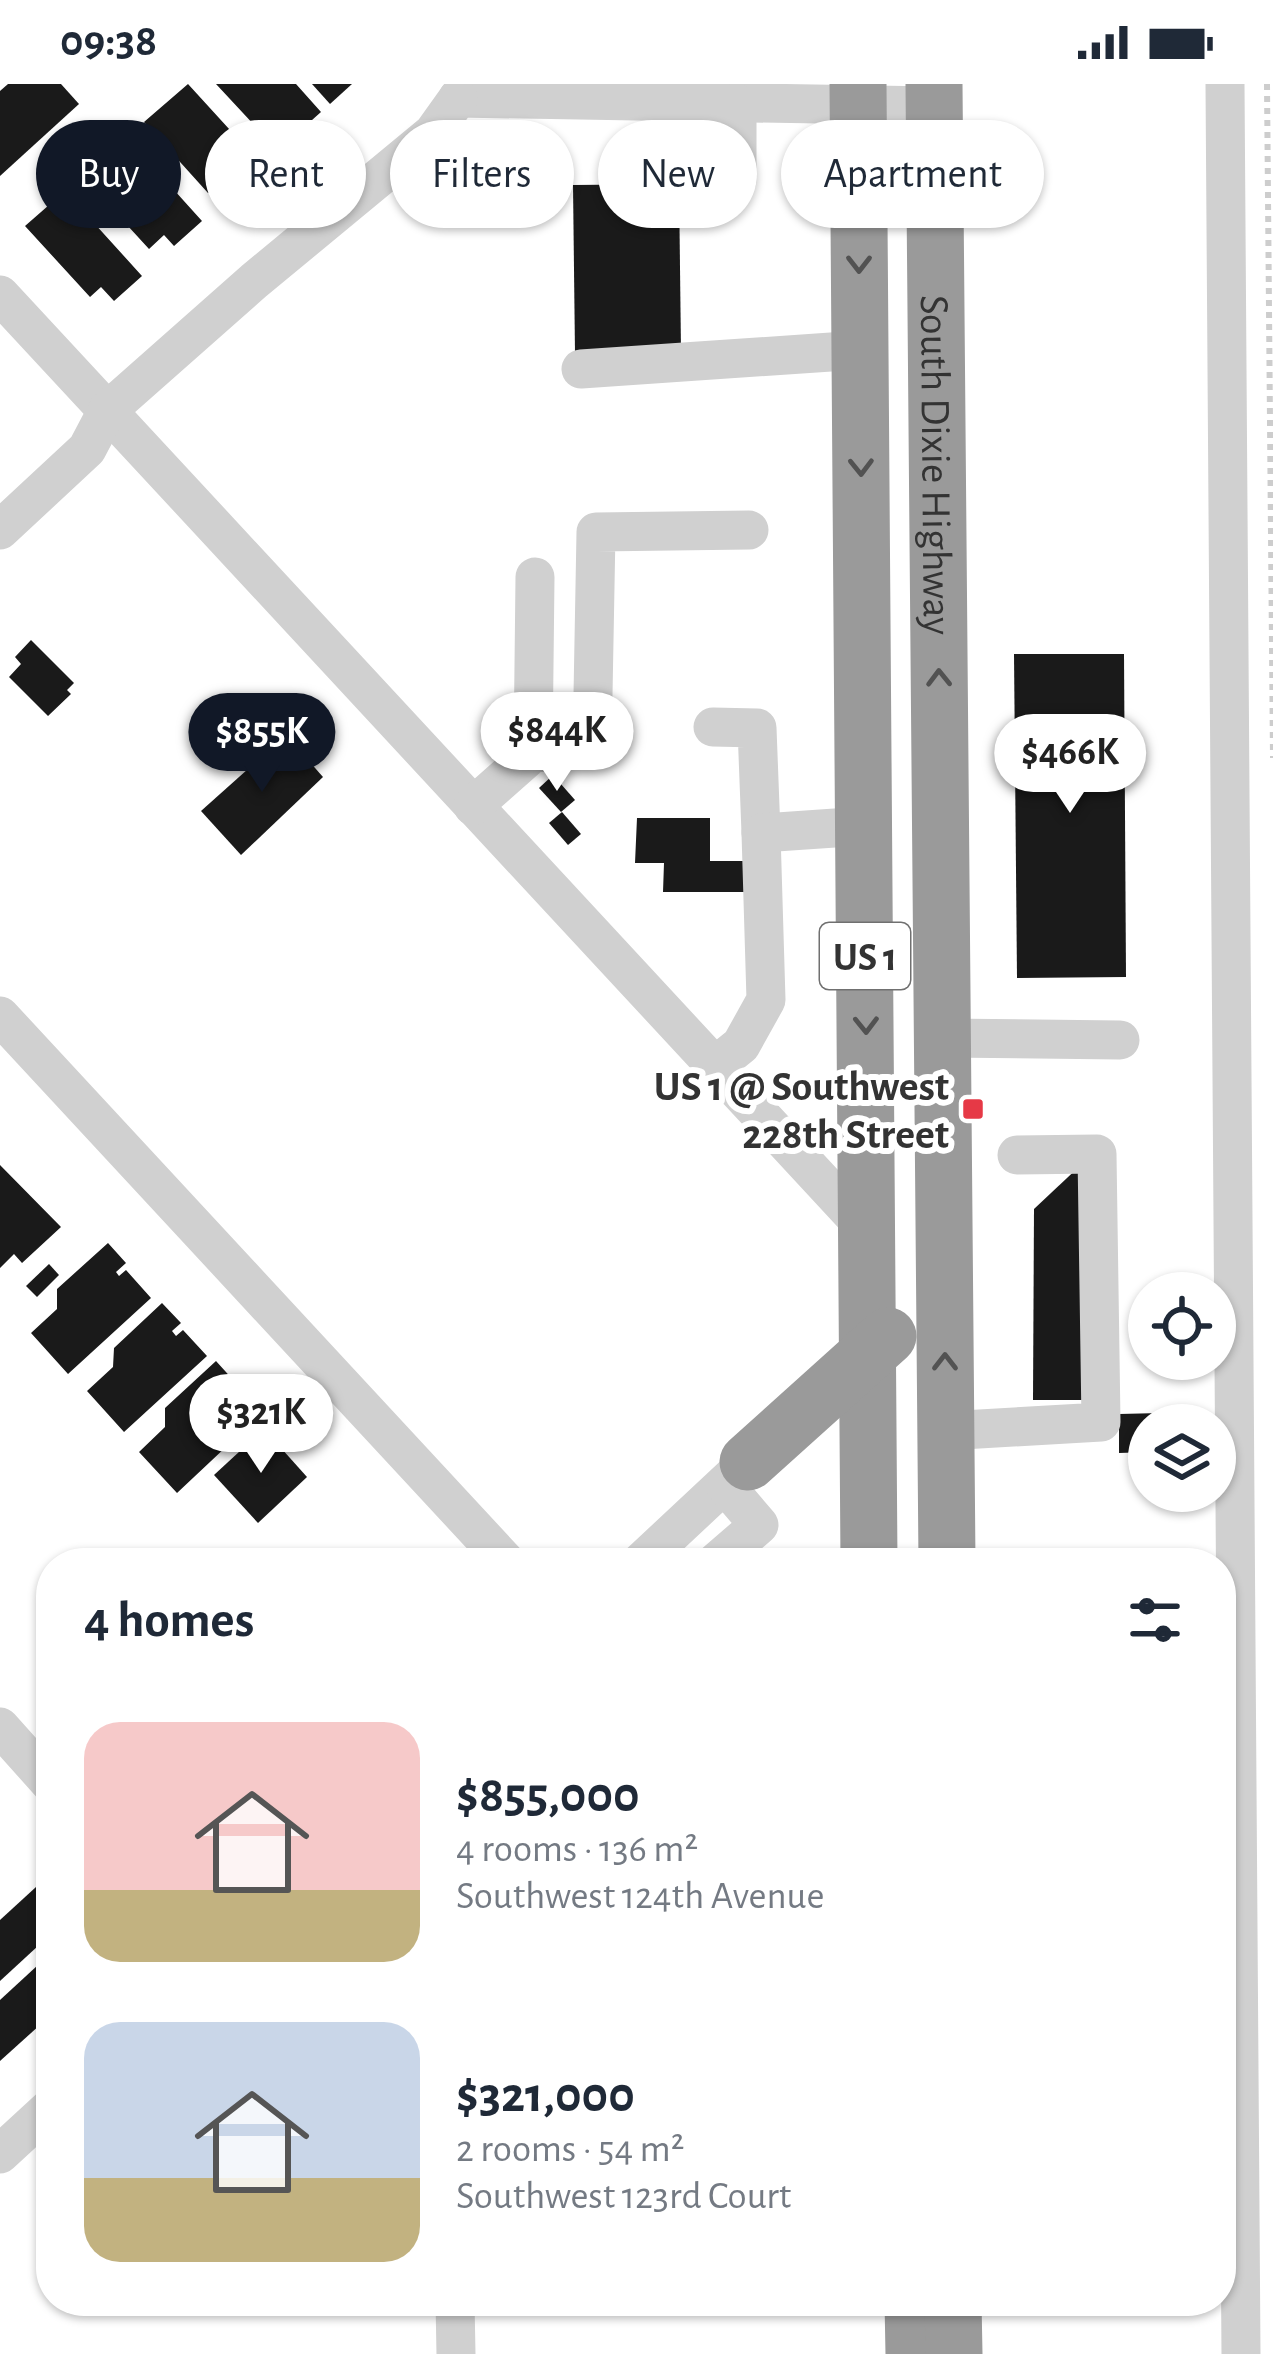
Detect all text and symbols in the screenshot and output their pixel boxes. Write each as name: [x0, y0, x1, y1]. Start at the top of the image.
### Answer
text: 09:38: [60, 19, 157, 64]
chip: Buy: [36, 120, 181, 228]
chip: Rent: [205, 120, 366, 228]
chip: Filters: [390, 120, 574, 228]
chip: New: [598, 120, 757, 228]
chip: Apartment: [781, 120, 1044, 228]
one-way arrow: [846, 256, 872, 274]
street label: South Dixie Highway: [913, 295, 958, 635]
one-way arrow: [848, 459, 874, 477]
one-way arrow: [927, 668, 953, 687]
pin: $844K: [473, 692, 641, 794]
pin: $855K: [178, 693, 346, 795]
text: $844K: [508, 711, 606, 750]
text: $855K: [215, 712, 309, 751]
pin: $466K: [986, 714, 1154, 816]
text: $466K: [1021, 733, 1119, 772]
road number: US 1: [820, 923, 910, 989]
one-way arrow: [853, 1017, 879, 1035]
place label: US 1 @ Southwest 228th Street: [654, 1066, 949, 1156]
marker: US 1 @ Southwest 228th Street: [960, 1096, 986, 1122]
map controls: [1128, 1272, 1236, 1512]
button: locate: [1128, 1272, 1236, 1380]
one-way arrow: [932, 1352, 958, 1370]
pin: $321K: [177, 1374, 345, 1476]
text: $321K: [216, 1393, 306, 1432]
button: layers: [1128, 1404, 1236, 1512]
icon: filters: [1122, 1587, 1188, 1653]
text: 4 homes: [84, 1595, 254, 1646]
icon: home: [180, 1770, 324, 1914]
text: $855,000: [456, 1770, 640, 1821]
text: 4 rooms · 136 m²: [456, 1830, 698, 1869]
text: Southwest 124th Avenue: [456, 1877, 824, 1916]
icon: home: [180, 2070, 324, 2214]
text: $321,000: [456, 2070, 635, 2121]
text: 2 rooms · 54 m²: [456, 2130, 684, 2169]
text: Southwest 123rd Court: [456, 2177, 791, 2216]

